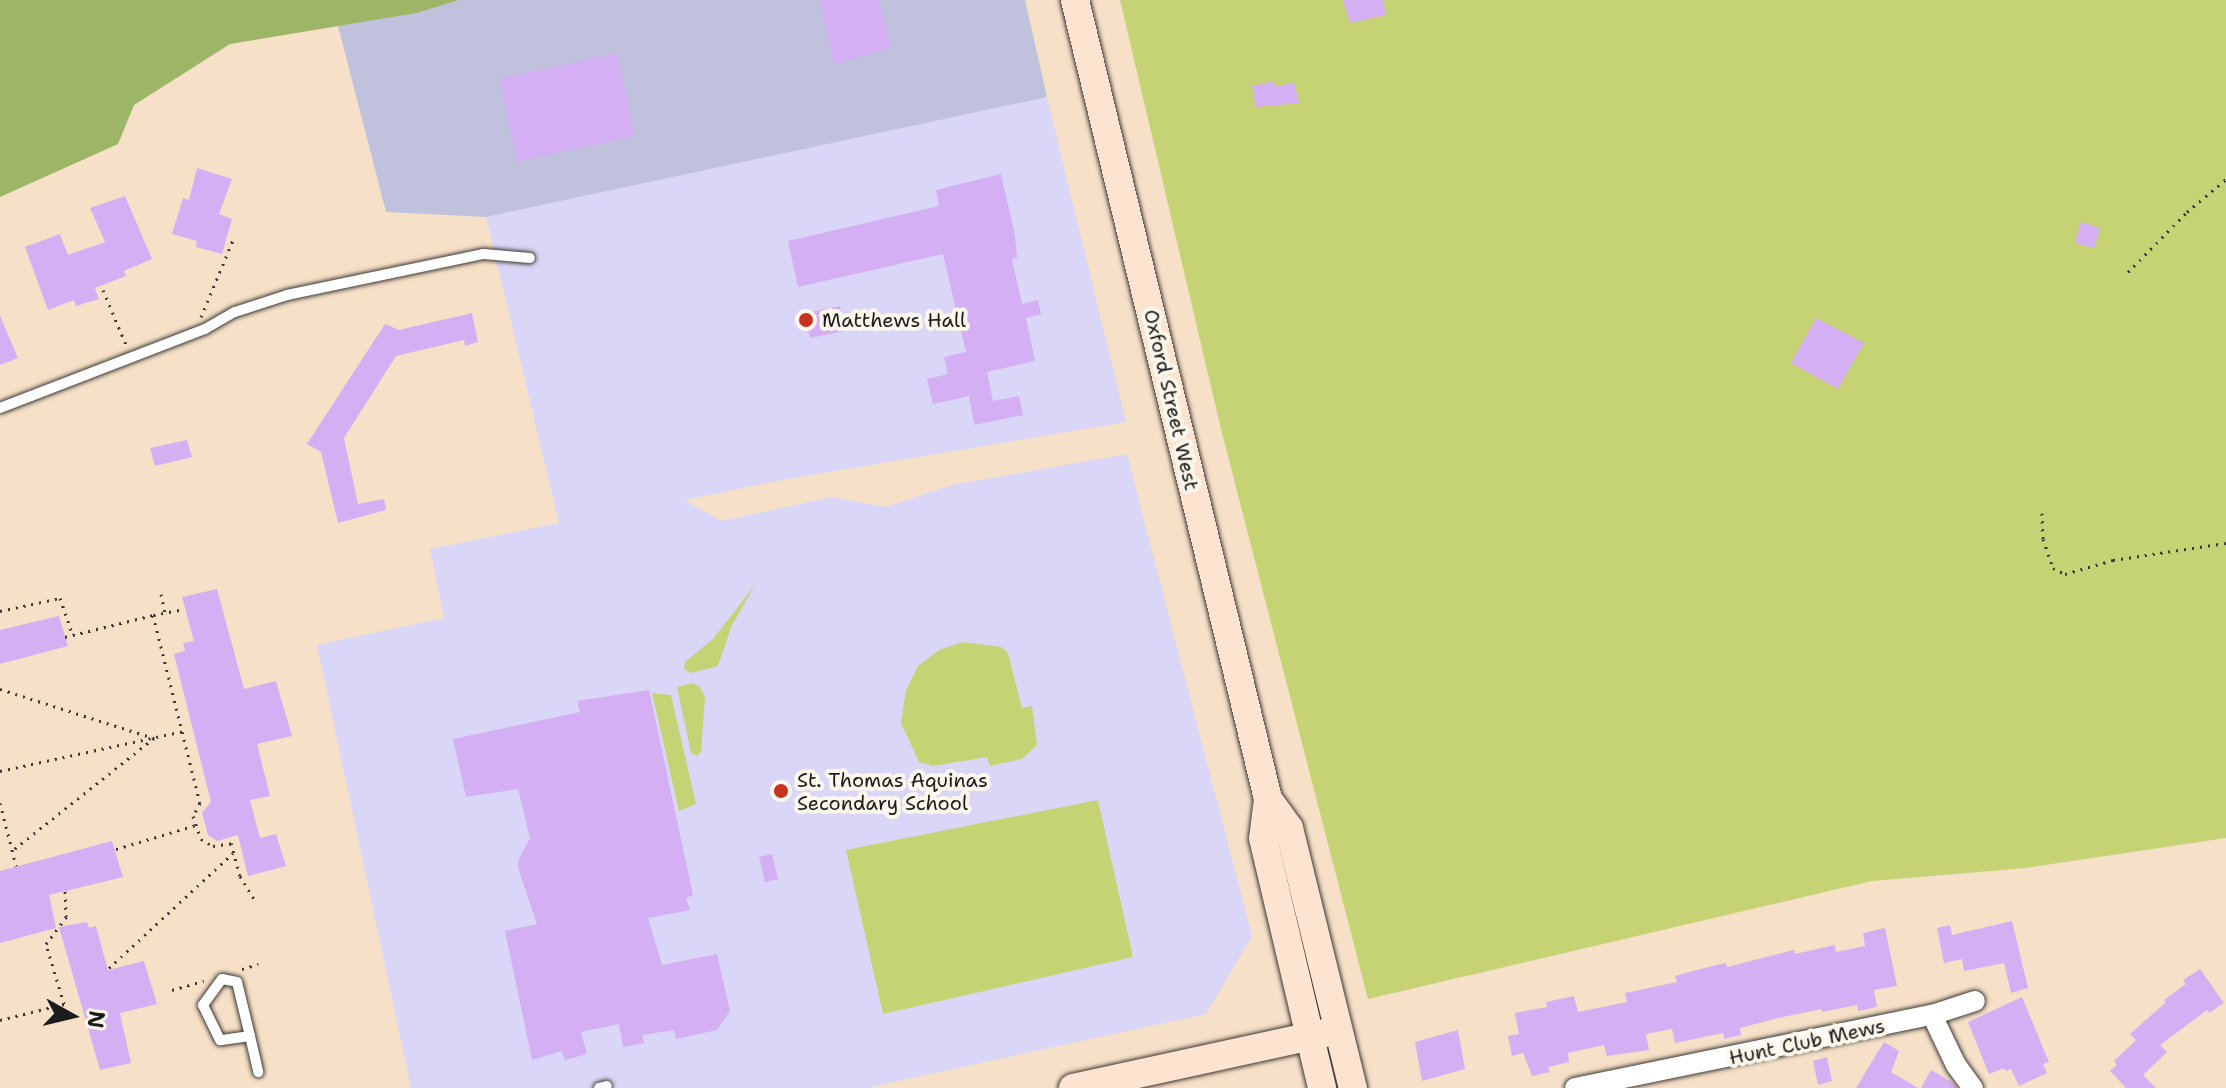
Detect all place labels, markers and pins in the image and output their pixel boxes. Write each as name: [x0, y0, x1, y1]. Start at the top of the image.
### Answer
place label: Matthews Hall: [822, 308, 966, 332]
marker: Matthews Hall: [797, 311, 815, 329]
place label: St. Thomas Aquinas Secondary School: [797, 768, 988, 815]
marker: St. Thomas Aquinas Secondary School: [772, 782, 790, 800]

